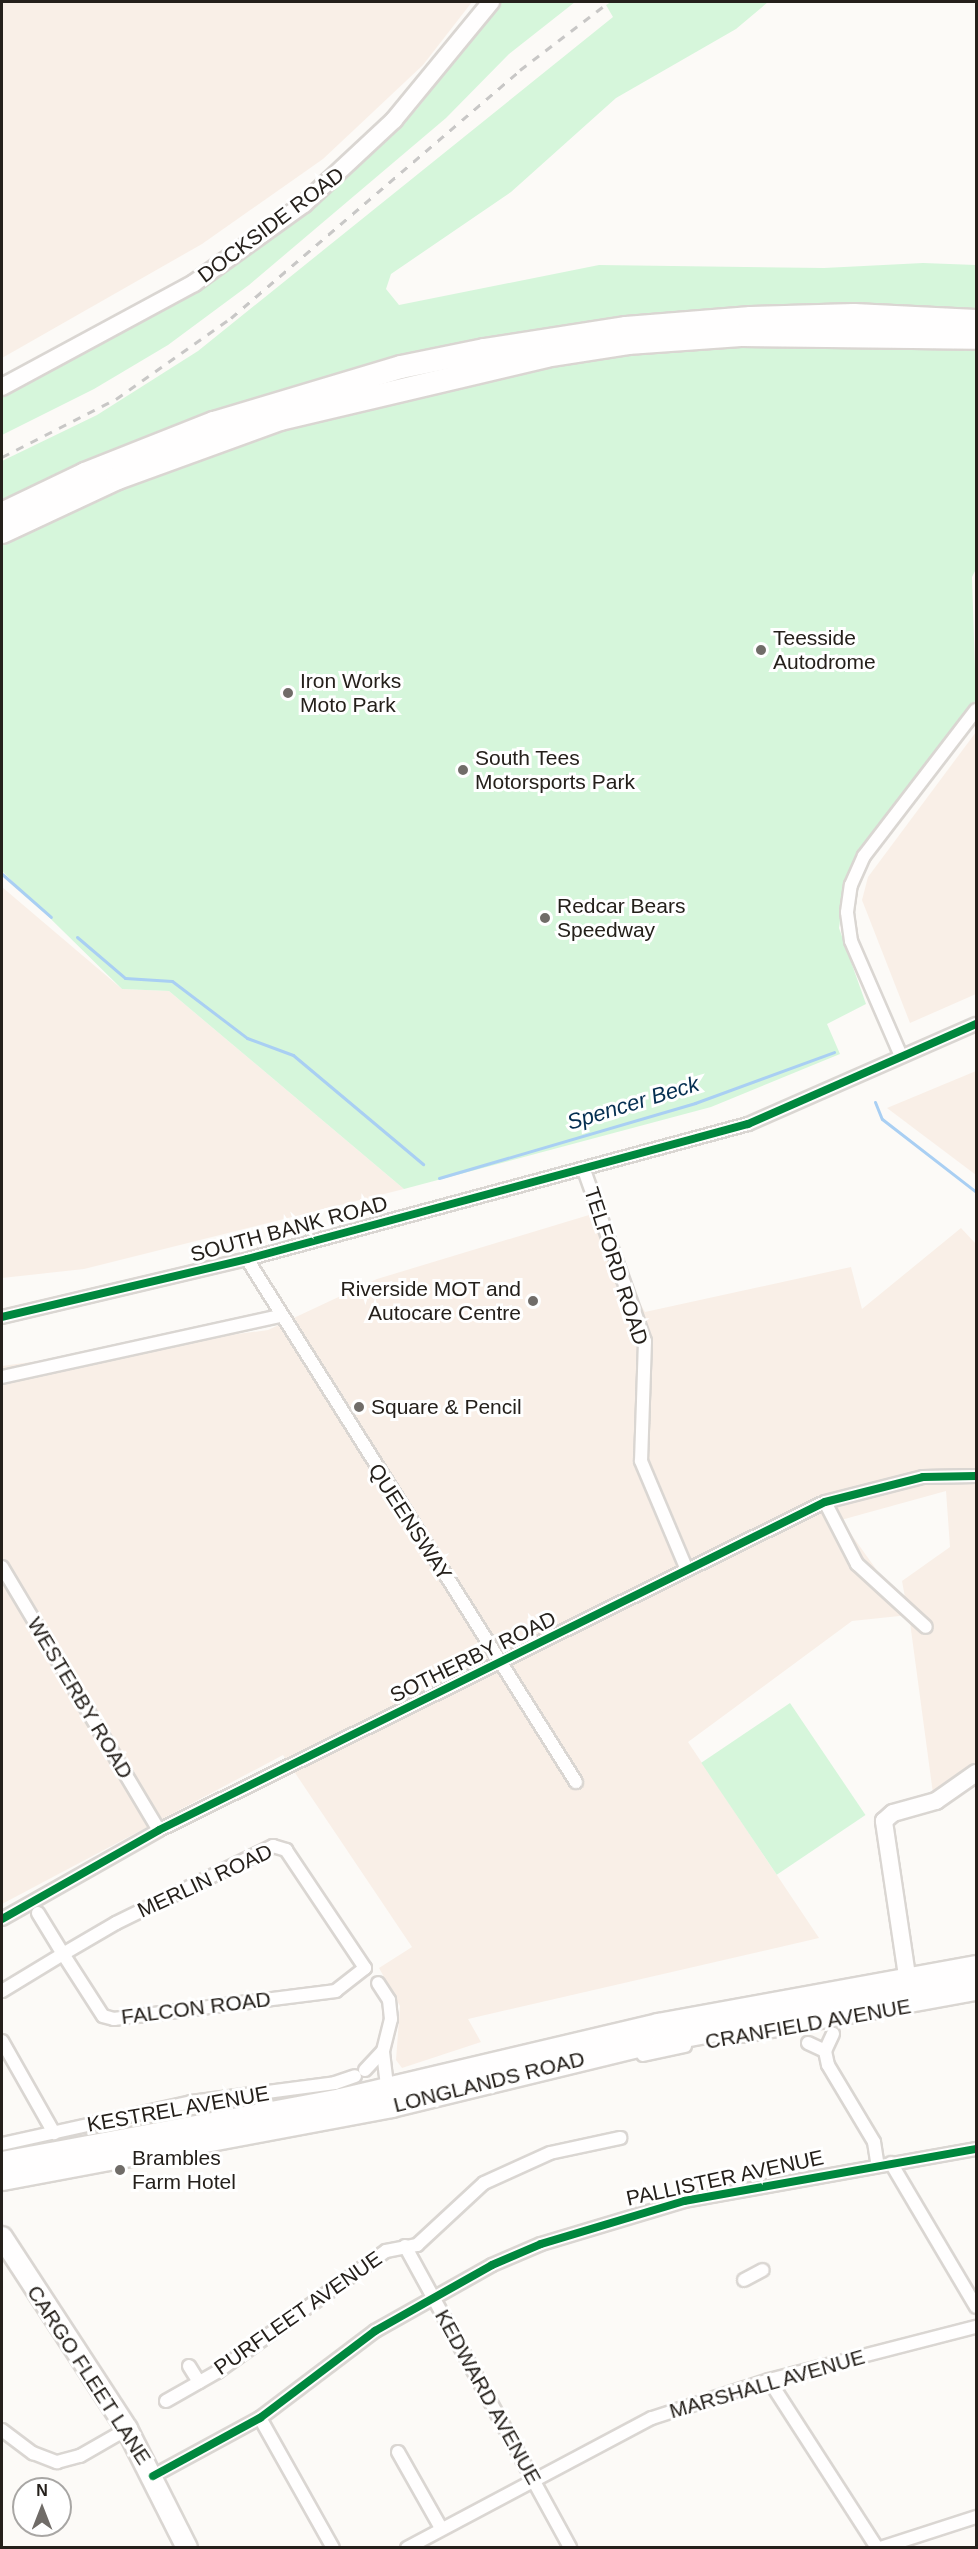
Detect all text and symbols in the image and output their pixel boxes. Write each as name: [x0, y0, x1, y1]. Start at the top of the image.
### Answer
street label: DOCKSIDE ROAD: [193, 162, 349, 288]
place label: Teesside Autodrome: [773, 625, 876, 675]
marker: Teesside Autodrome: [754, 643, 768, 657]
place label: Iron Works Moto Park: [300, 668, 401, 718]
marker: Iron Works Moto Park: [281, 686, 295, 700]
place label: South Tees Motorsports Park: [475, 745, 635, 795]
marker: South Tees Motorsports Park: [456, 763, 470, 777]
place label: Redcar Bears Speedway: [557, 893, 685, 943]
marker: Redcar Bears Speedway: [538, 911, 552, 925]
water label: Spencer Beck: [564, 1070, 702, 1136]
street label: TELFORD ROAD: [579, 1184, 653, 1348]
street label: SOUTH BANK ROAD: [188, 1191, 390, 1267]
place label: Riverside MOT and Autocare Centre: [340, 1276, 521, 1326]
marker: Riverside MOT and Autocare Centre: [526, 1294, 540, 1308]
place label: Square & Pencil: [371, 1394, 522, 1420]
marker: Square & Pencil: [352, 1400, 366, 1414]
street label: QUEENSWAY: [363, 1459, 457, 1585]
street label: SOTHERBY ROAD: [386, 1606, 560, 1708]
street label: WESTERBY ROAD: [22, 1612, 138, 1784]
street label: MERLIN ROAD: [134, 1839, 276, 1923]
street label: FALCON ROAD: [120, 1986, 272, 2030]
street label: CRANFIELD AVENUE: [703, 1993, 913, 2055]
street label: LONGLANDS ROAD: [391, 2046, 587, 2118]
street label: KESTREL AVENUE: [84, 2080, 272, 2138]
place label: Brambles Farm Hotel: [132, 2145, 236, 2195]
street label: PALLISTER AVENUE: [623, 2145, 827, 2211]
marker: Brambles Farm Hotel: [113, 2163, 127, 2177]
street label: PURFLEET AVENUE: [209, 2245, 387, 2381]
street label: CARGO FLEET LANE: [22, 2281, 156, 2469]
street label: KEDWARD AVENUE: [429, 2305, 547, 2489]
street label: MARSHALL AVENUE: [666, 2344, 868, 2424]
north arrow: [12, 2477, 72, 2537]
text: N: [36, 2482, 48, 2499]

